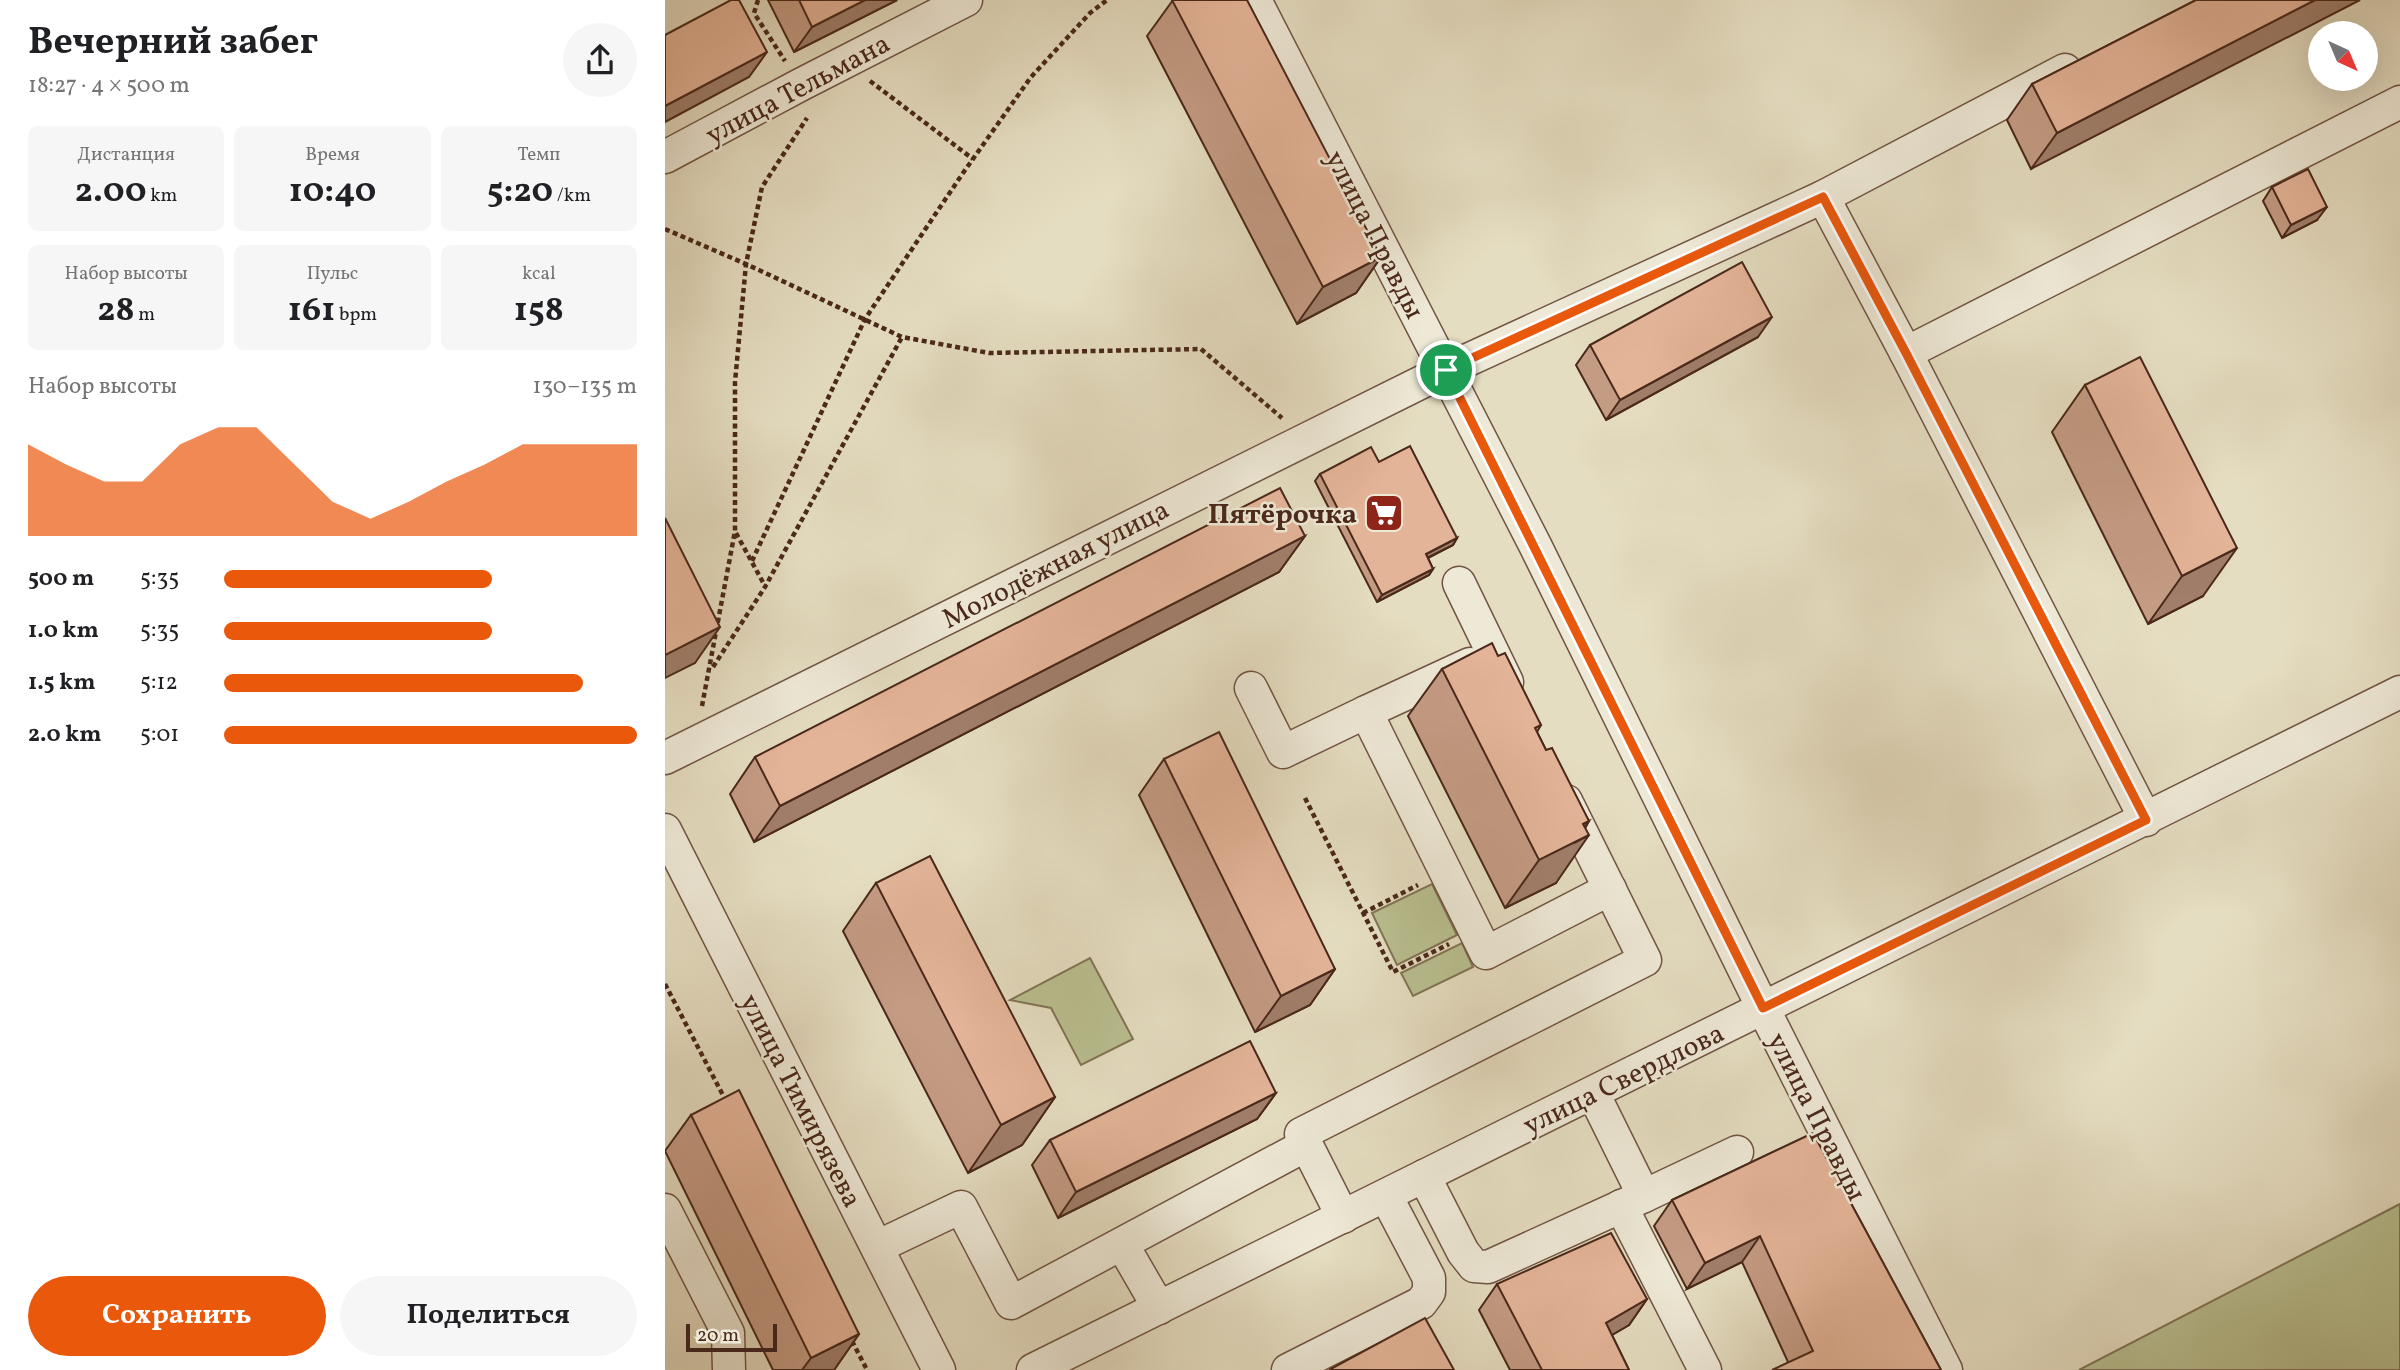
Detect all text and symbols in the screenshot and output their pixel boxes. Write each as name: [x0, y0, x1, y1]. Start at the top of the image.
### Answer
text: Вечерний забег: [28, 17, 318, 70]
north arrow: [2308, 21, 2378, 91]
map controls: [2308, 21, 2378, 91]
button: share: [563, 23, 637, 97]
street label: улица Тельмана: [699, 25, 897, 155]
text: 18:27 · 4 × 500 m: [28, 70, 190, 102]
text: Дистанция: [77, 142, 175, 168]
text: Время: [305, 142, 360, 168]
text: Темп: [517, 142, 560, 168]
street label: улица Правды: [1315, 144, 1433, 326]
text: 2.00: [75, 168, 146, 216]
text: 10:40: [289, 168, 376, 216]
text: 5:20: [487, 168, 553, 216]
text: km: [146, 183, 177, 209]
text: /km: [553, 183, 591, 209]
text: Набор высоты: [65, 261, 188, 287]
text: Пульс: [307, 261, 358, 287]
text: kcal: [522, 261, 556, 287]
text: 28: [97, 287, 134, 335]
text: 161: [288, 287, 335, 335]
text: 158: [514, 287, 564, 335]
text: m: [134, 302, 155, 328]
text: bpm: [335, 302, 377, 328]
pin: [1416, 340, 1476, 400]
icon: arrive: [1427, 351, 1465, 389]
text: Набор высоты: [28, 371, 177, 403]
text: 130–135 m: [532, 371, 637, 403]
street label: Молодёжная улица: [936, 491, 1176, 639]
supermarket icon: Пятёрочка: [1363, 492, 1405, 534]
place label: Пятёрочка: [1208, 496, 1357, 535]
text: 500 m: [28, 563, 94, 595]
text: 5:35: [140, 563, 179, 595]
text: 1.0 km: [28, 615, 99, 647]
text: 5:35: [140, 615, 179, 647]
text: 1.5 km: [28, 667, 95, 699]
text: 5:12: [140, 667, 178, 699]
text: 2.0 km: [28, 719, 101, 751]
text: 5:01: [140, 719, 179, 751]
street label: улица Тимирязева: [729, 987, 871, 1215]
street label: улица Свердлова: [1517, 1015, 1731, 1146]
street label: улица Правды: [1757, 1026, 1875, 1208]
button: Сохранить: [28, 1276, 326, 1356]
button: Поделиться: [340, 1276, 637, 1356]
scale bar: [686, 1321, 777, 1353]
text: 20 m: [697, 1323, 739, 1349]

